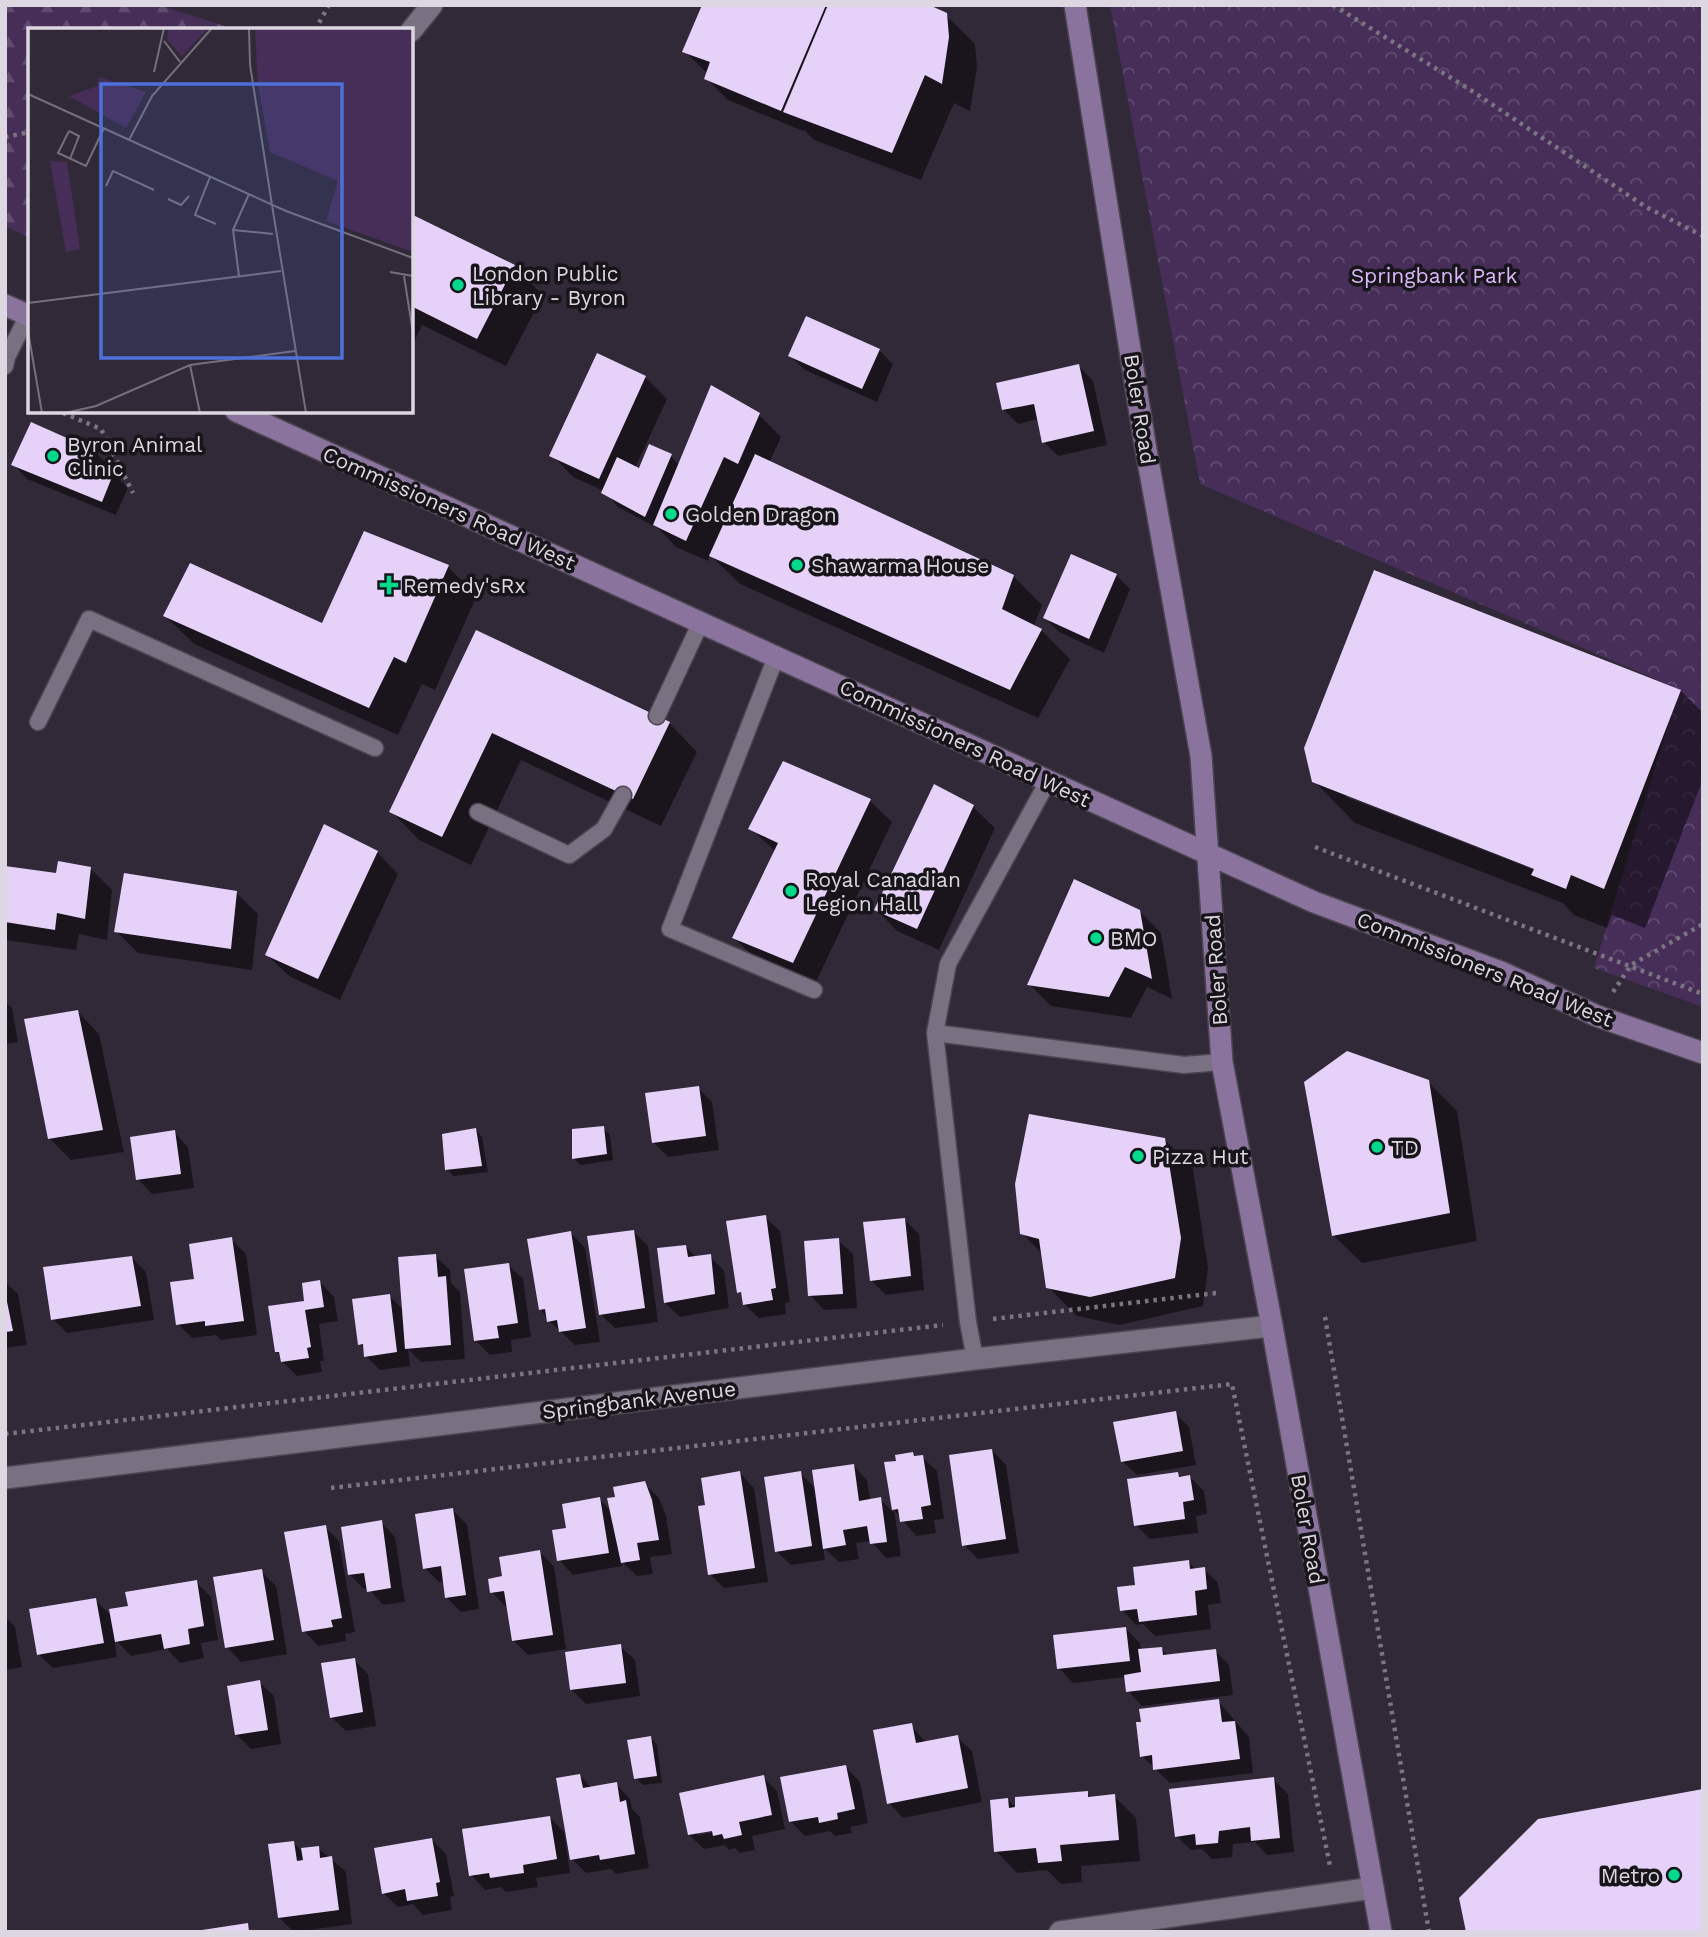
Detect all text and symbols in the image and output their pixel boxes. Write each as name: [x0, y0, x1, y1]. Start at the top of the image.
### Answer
inset map: [28, 28, 413, 413]
place label: London Public Library - Byron: [472, 261, 626, 310]
park label: Springbank Park: [1351, 263, 1517, 288]
marker: London Public Library - Byron: [450, 277, 466, 293]
street label: Boler Road: [1119, 352, 1161, 466]
place label: Byron Animal Clinic: [67, 432, 203, 481]
street label: Commissioners Road West: [319, 441, 579, 575]
marker: Byron Animal Clinic: [45, 448, 61, 464]
place label: Golden Dragon: [685, 502, 837, 527]
marker: Golden Dragon: [663, 506, 679, 522]
place label: Shawarma House: [811, 553, 989, 578]
marker: Shawarma House: [789, 557, 805, 573]
place label: Remedy'sRx: [403, 573, 526, 598]
marker: Remedy'sRx: [381, 577, 397, 593]
street label: Commissioners Road West: [836, 674, 1095, 812]
place label: Royal Canadian Legion Hall: [805, 867, 961, 916]
marker: Royal Canadian Legion Hall: [783, 883, 799, 899]
street label: Commissioners Road West: [1353, 906, 1617, 1032]
street label: Boler Road: [1200, 914, 1232, 1026]
place label: BMO: [1110, 926, 1157, 951]
marker: BMO: [1088, 930, 1104, 946]
place label: TD: [1391, 1135, 1419, 1160]
marker: TD: [1369, 1139, 1385, 1155]
place label: Pizza Hut: [1152, 1144, 1249, 1169]
marker: Pizza Hut: [1130, 1148, 1146, 1164]
street label: Springbank Avenue: [541, 1376, 737, 1424]
street label: Boler Road: [1286, 1472, 1330, 1586]
place label: Metro: [1601, 1863, 1660, 1888]
marker: Metro: [1666, 1867, 1682, 1883]

